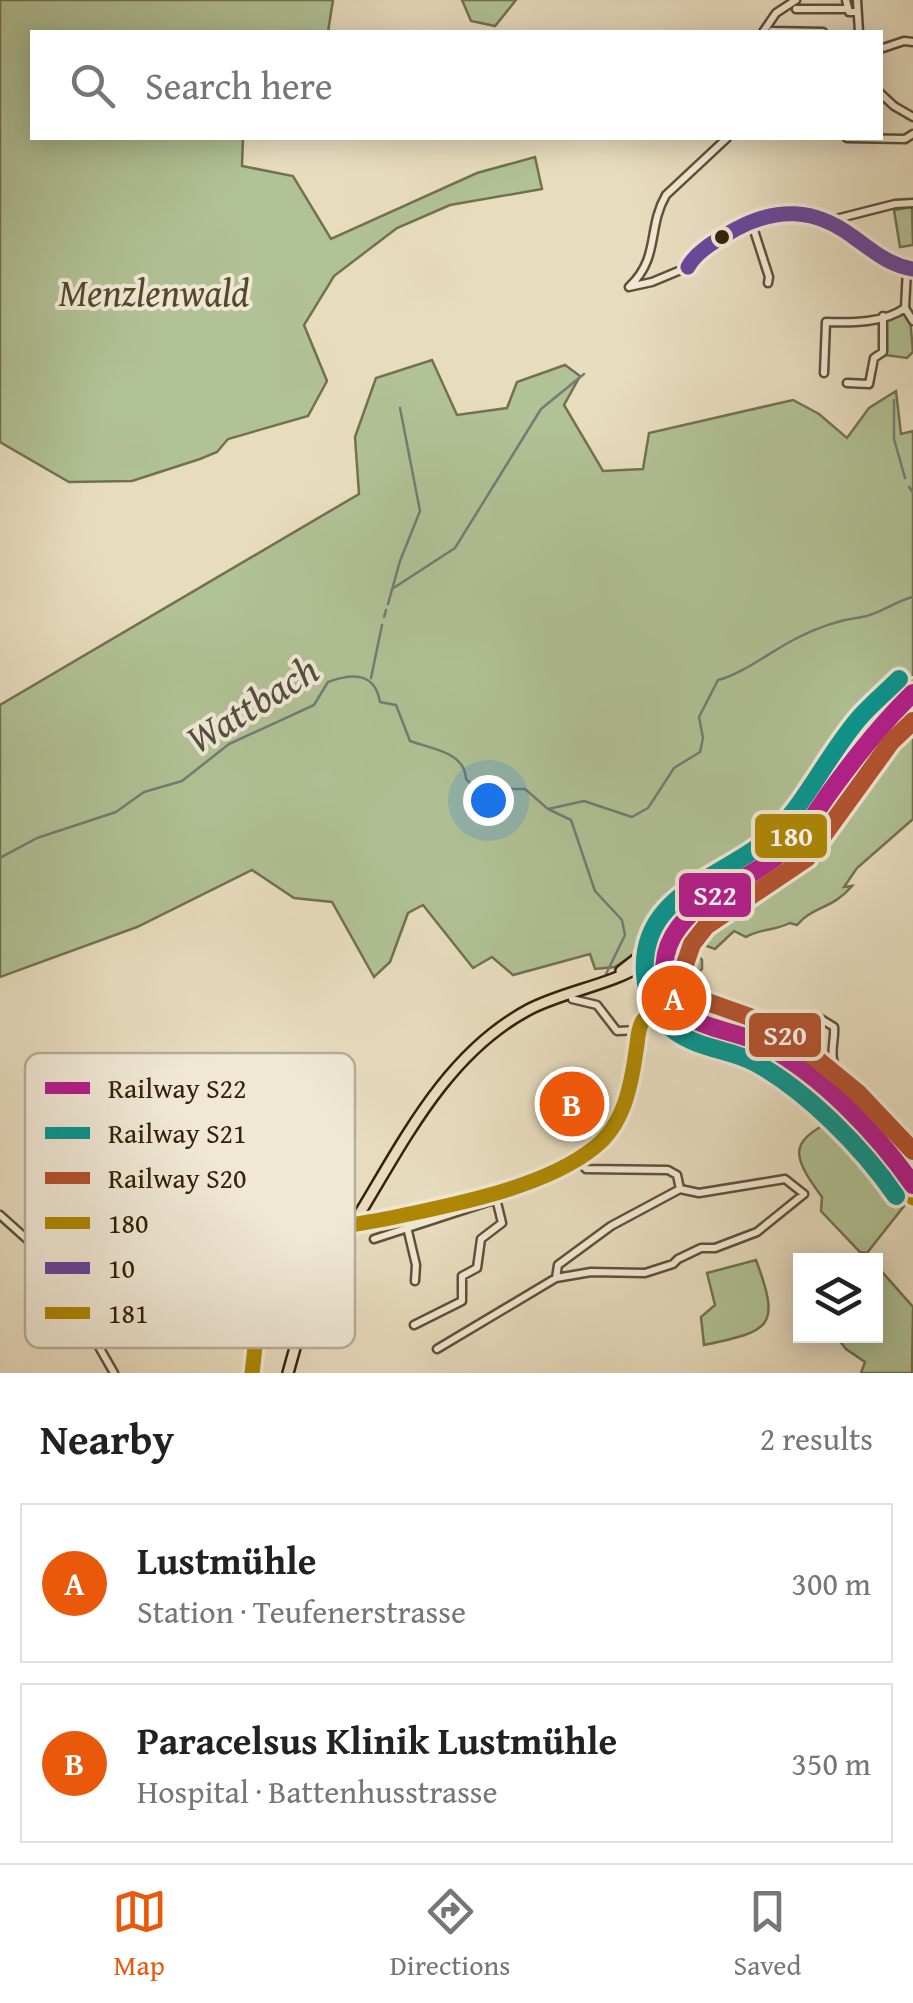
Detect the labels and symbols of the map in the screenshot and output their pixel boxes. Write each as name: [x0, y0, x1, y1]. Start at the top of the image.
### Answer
unlabelled marker: [712, 227, 732, 247]
park label: Menzlenwald: [58, 264, 250, 320]
water label: Wattbach: [174, 640, 330, 768]
your location: [463, 775, 514, 826]
line badge: 180: [753, 812, 829, 860]
text: 180: [769, 815, 813, 856]
line badge: S22: [677, 871, 753, 919]
text: S22: [693, 874, 737, 915]
pin: A: [642, 960, 706, 1036]
line badge: S20: [747, 1011, 823, 1059]
text: S20: [763, 1014, 807, 1055]
legend: [25, 1053, 355, 1348]
pin: B: [540, 1066, 604, 1142]
text: Railway S22: [108, 1067, 247, 1108]
text: Railway S21: [108, 1112, 247, 1153]
text: Railway S20: [108, 1157, 247, 1198]
text: 180: [108, 1202, 148, 1243]
text: 10: [108, 1247, 135, 1288]
text: 181: [108, 1292, 148, 1333]

